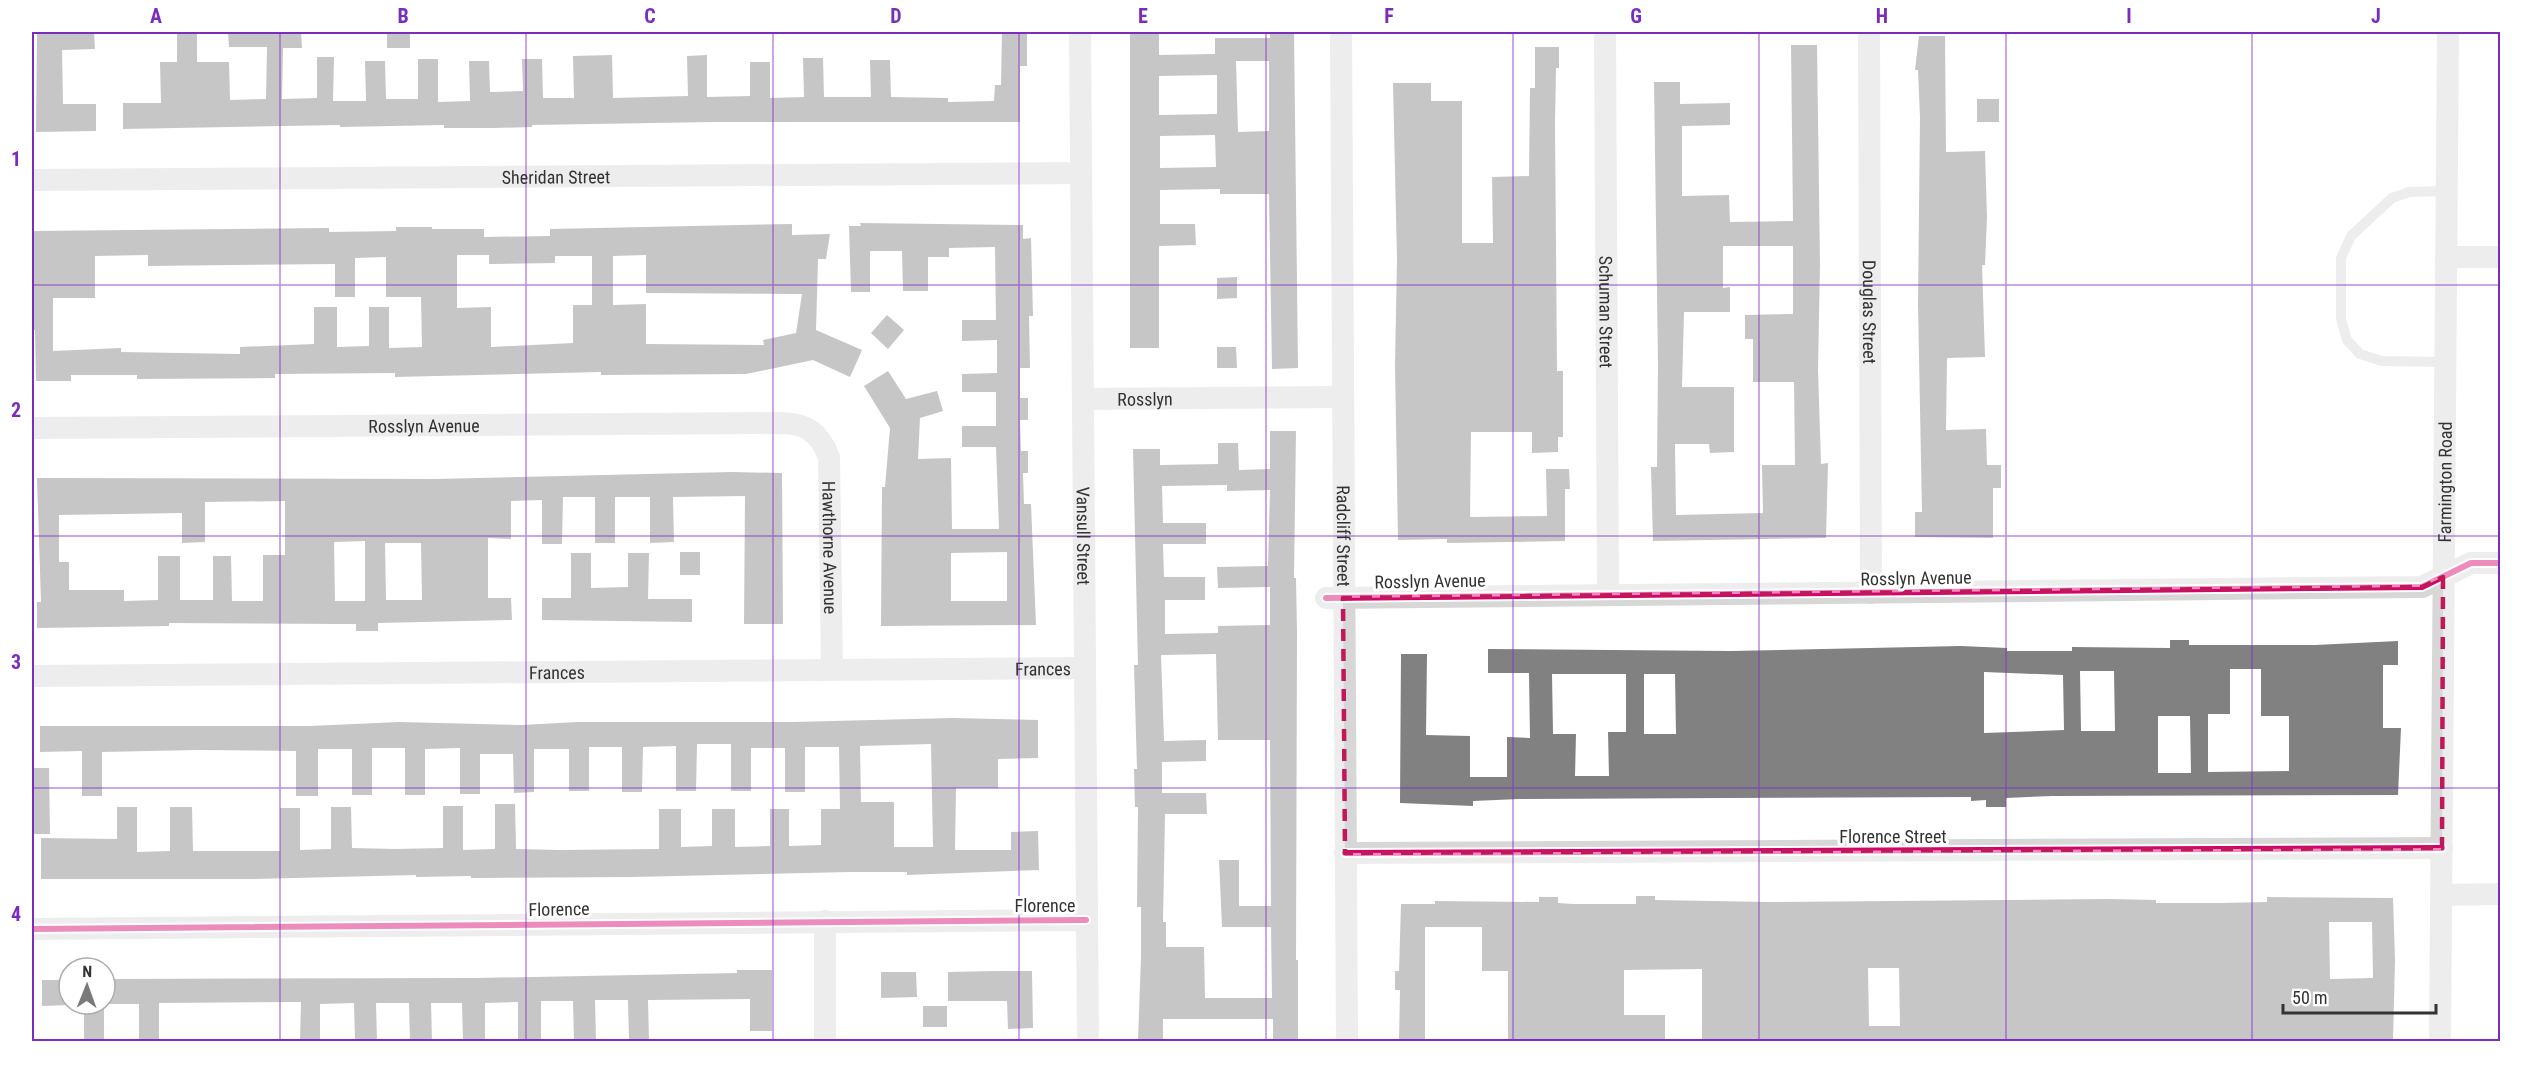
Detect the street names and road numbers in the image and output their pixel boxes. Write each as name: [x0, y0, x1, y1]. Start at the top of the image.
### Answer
street label: Sheridan Street: [502, 166, 610, 187]
street label: Schuman Street: [1596, 256, 1617, 368]
street label: Douglas Street: [1859, 260, 1881, 364]
street label: Rosslyn: [1117, 388, 1173, 409]
street label: Rosslyn Avenue: [368, 415, 480, 436]
street label: Farmington Road: [2433, 421, 2455, 543]
street label: Hawthorne Avenue: [819, 481, 842, 614]
street label: Radcliff Street: [1333, 485, 1355, 587]
street label: Vansull Street: [1073, 487, 1095, 585]
street label: Rosslyn Avenue: [1860, 567, 1972, 589]
street label: Rosslyn Avenue: [1374, 570, 1486, 592]
street label: Frances: [1015, 658, 1071, 679]
street label: Frances: [529, 661, 585, 683]
street label: Florence Street: [1839, 826, 1947, 847]
street label: Florence: [1014, 895, 1076, 916]
street label: Florence: [528, 898, 590, 920]

